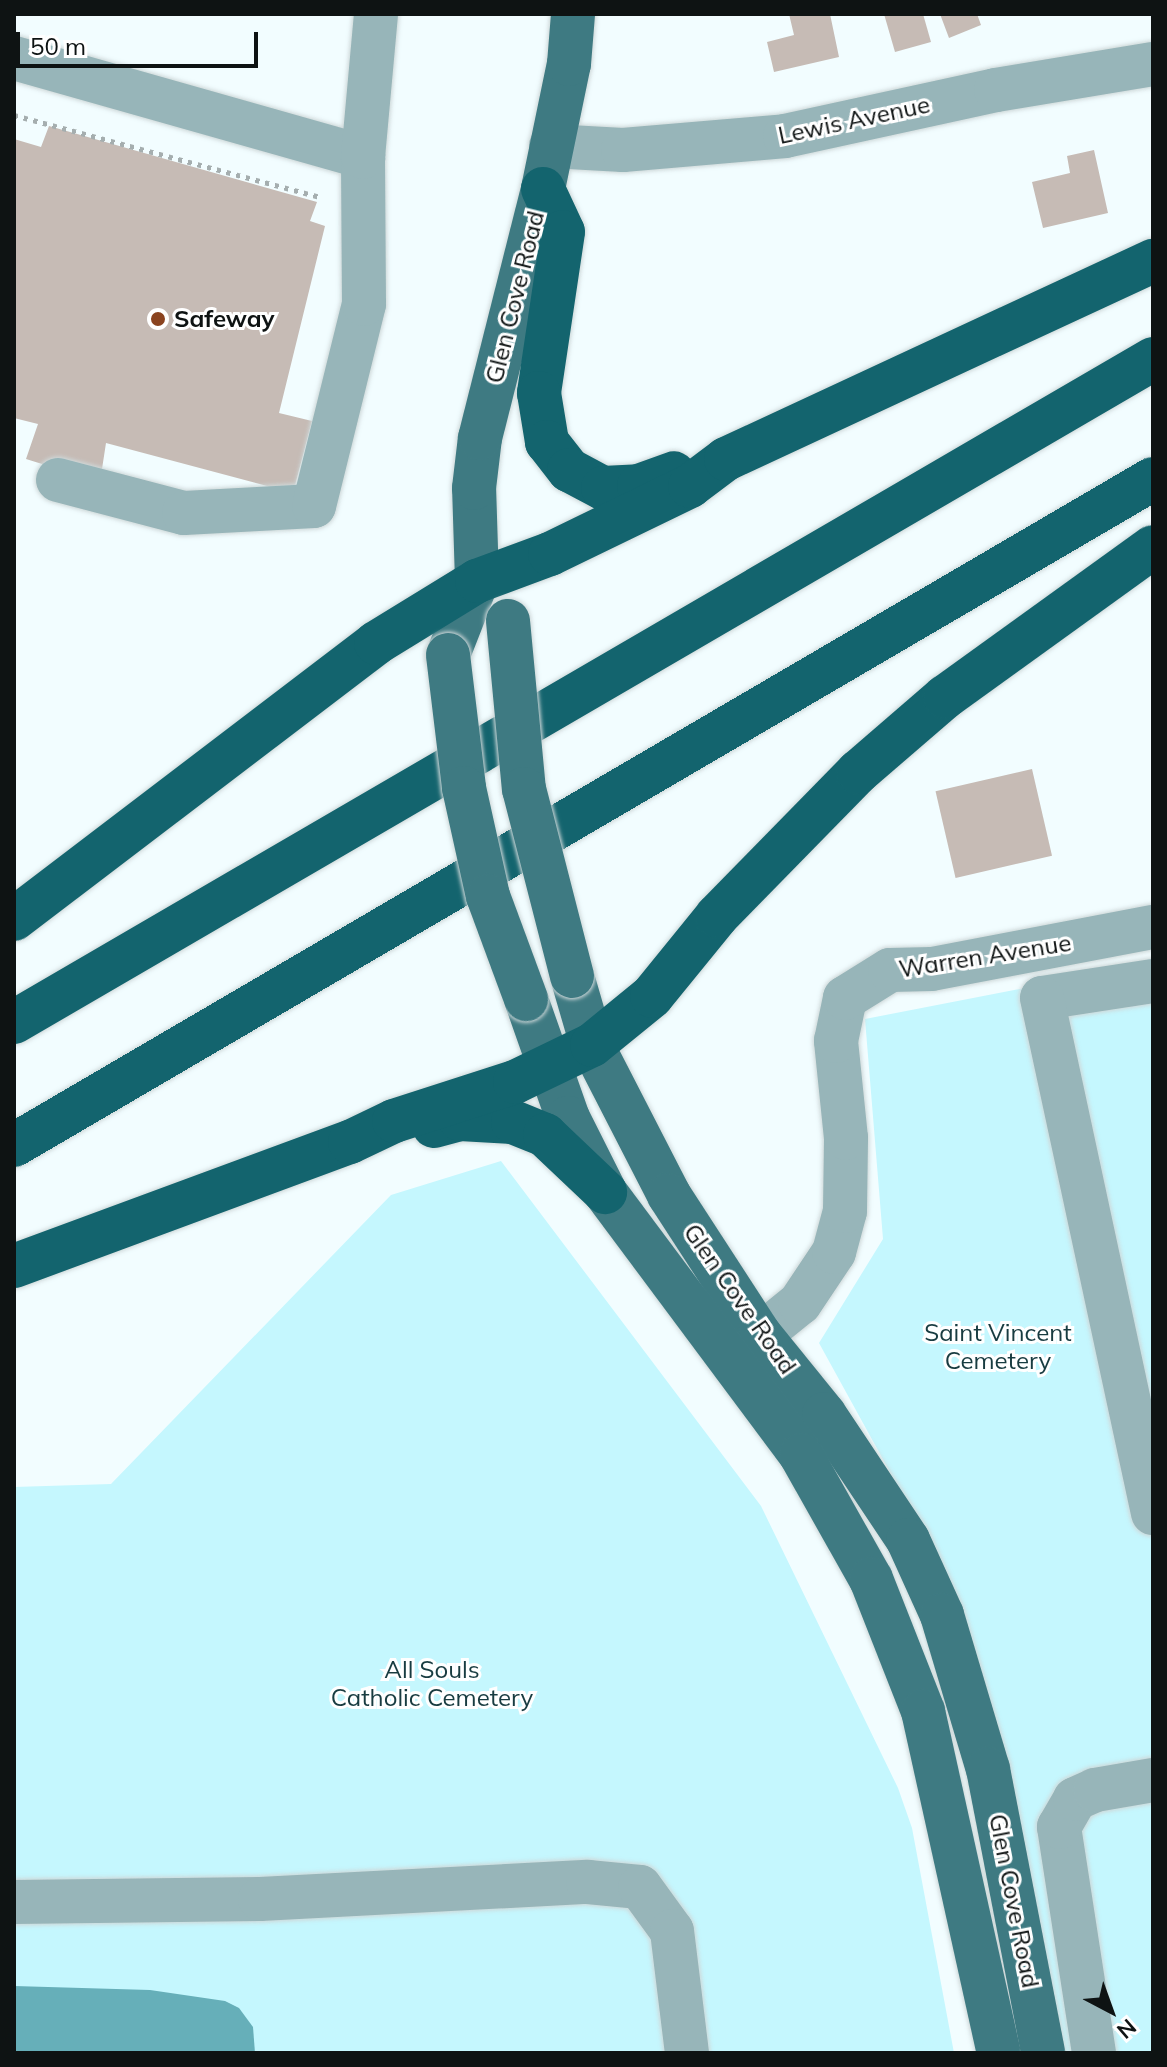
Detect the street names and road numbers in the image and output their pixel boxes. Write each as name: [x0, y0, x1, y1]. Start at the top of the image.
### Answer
street label: Lewis Avenue: [776, 90, 932, 150]
street label: Glen Cove Road: [480, 208, 550, 386]
street label: Warren Avenue: [897, 928, 1073, 984]
street label: Glen Cove Road: [678, 1218, 802, 1380]
street label: Glen Cove Road: [983, 1812, 1045, 1990]

